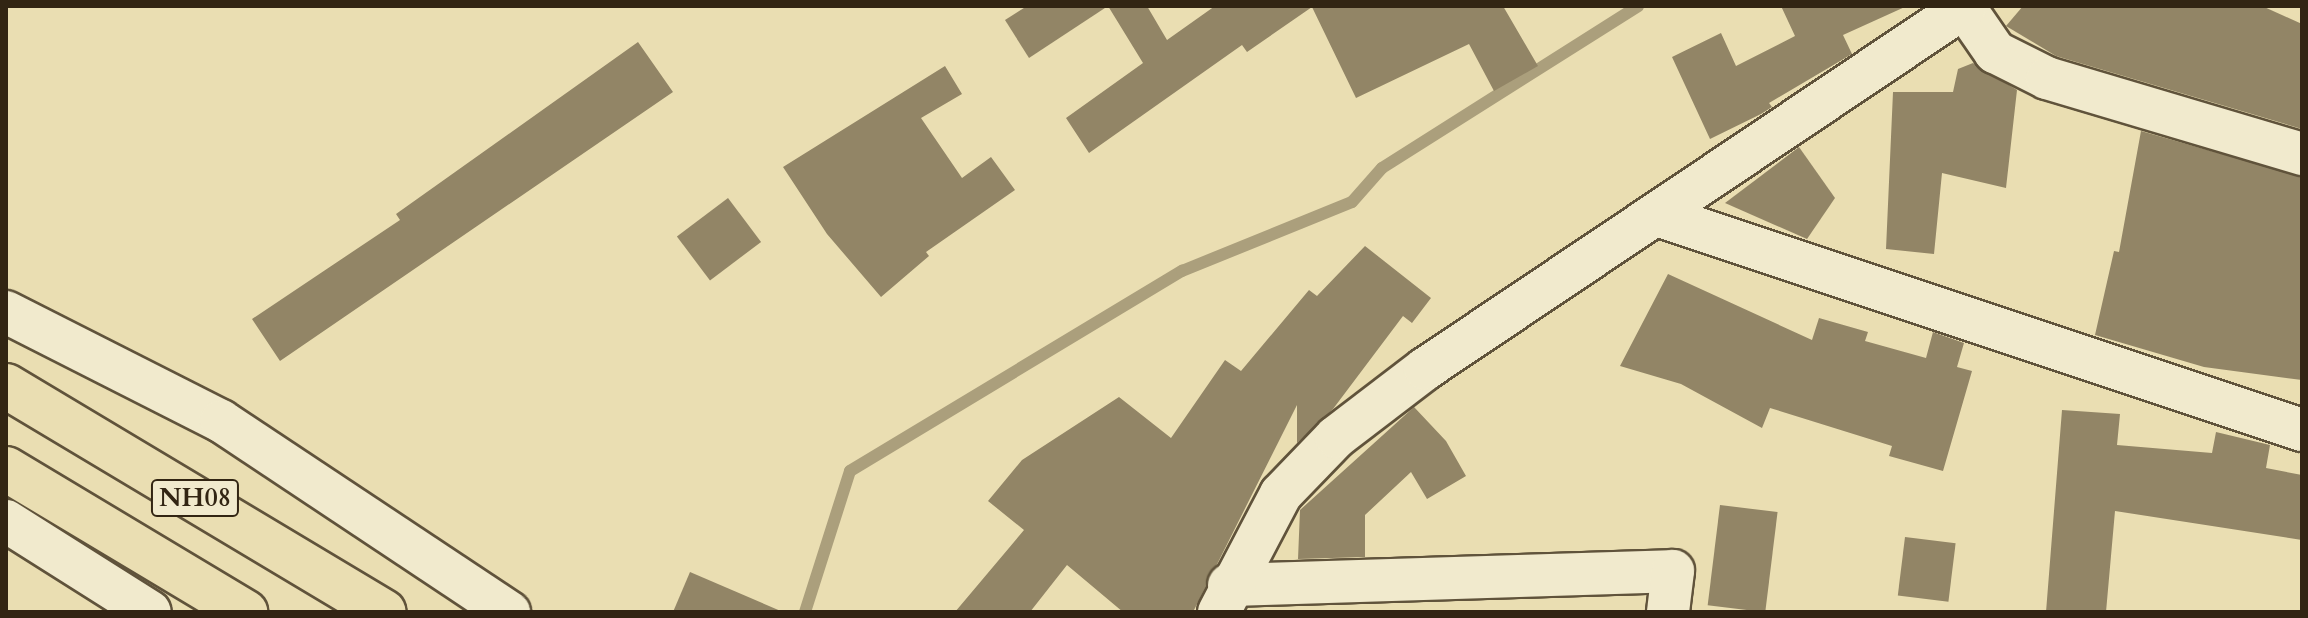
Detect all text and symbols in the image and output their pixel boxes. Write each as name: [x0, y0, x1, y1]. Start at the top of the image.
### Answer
road number: NH08: [149, 476, 241, 520]

